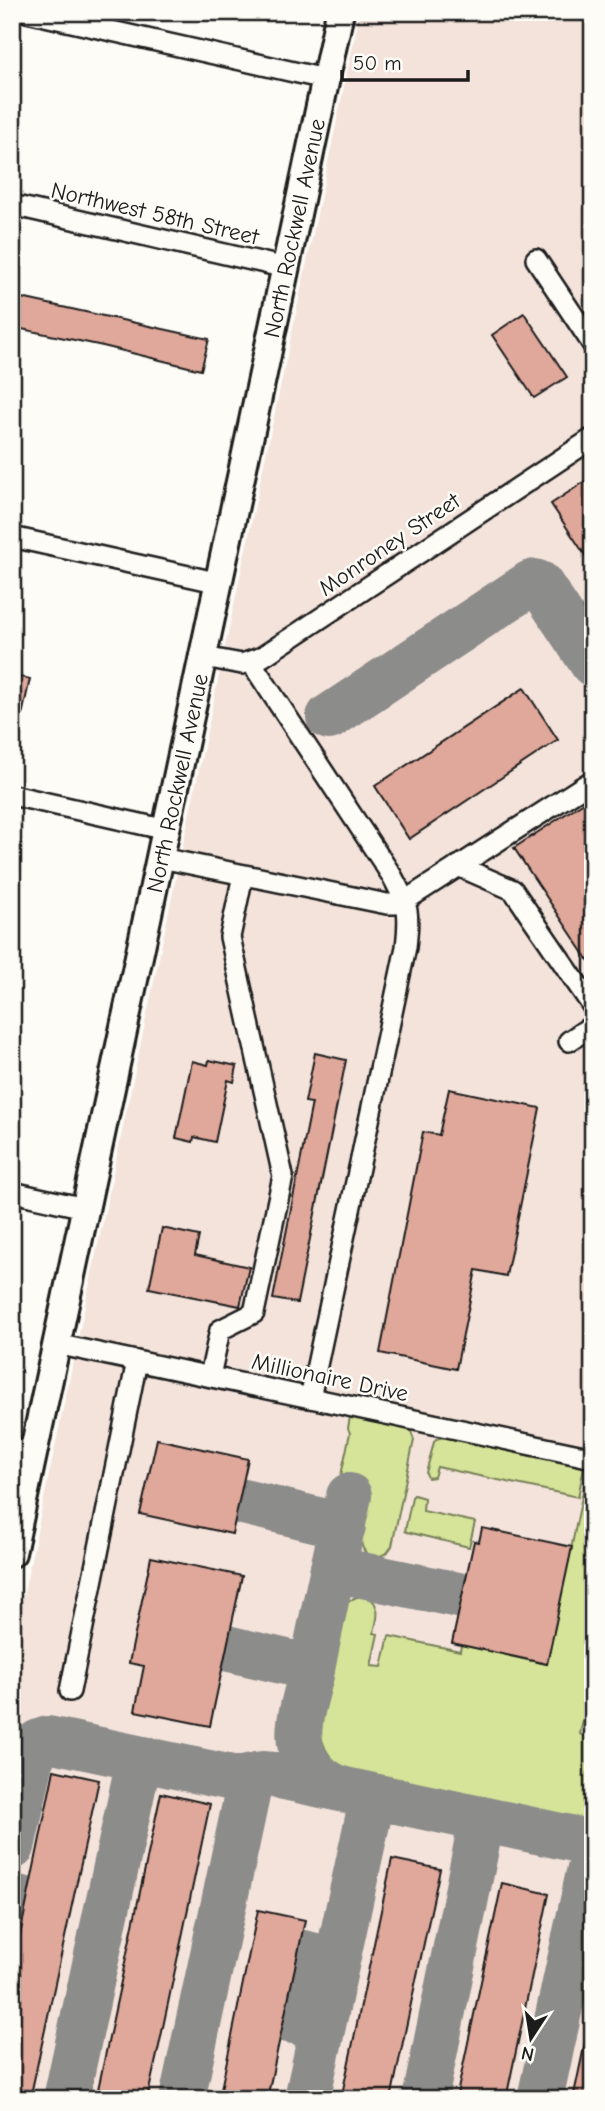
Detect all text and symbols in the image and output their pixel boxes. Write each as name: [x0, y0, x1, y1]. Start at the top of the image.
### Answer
scale bar: [342, 38, 468, 82]
text: 50 m: [353, 51, 402, 75]
street label: North Rockwell Avenue: [258, 116, 331, 340]
street label: Northwest 58th Street: [48, 176, 263, 251]
street label: Monroney Street: [313, 486, 466, 602]
street label: North Rockwell Avenue: [141, 671, 214, 895]
street label: Millionaire Drive: [249, 1348, 411, 1407]
north arrow: [496, 2002, 566, 2072]
text: N: [519, 2042, 536, 2066]

